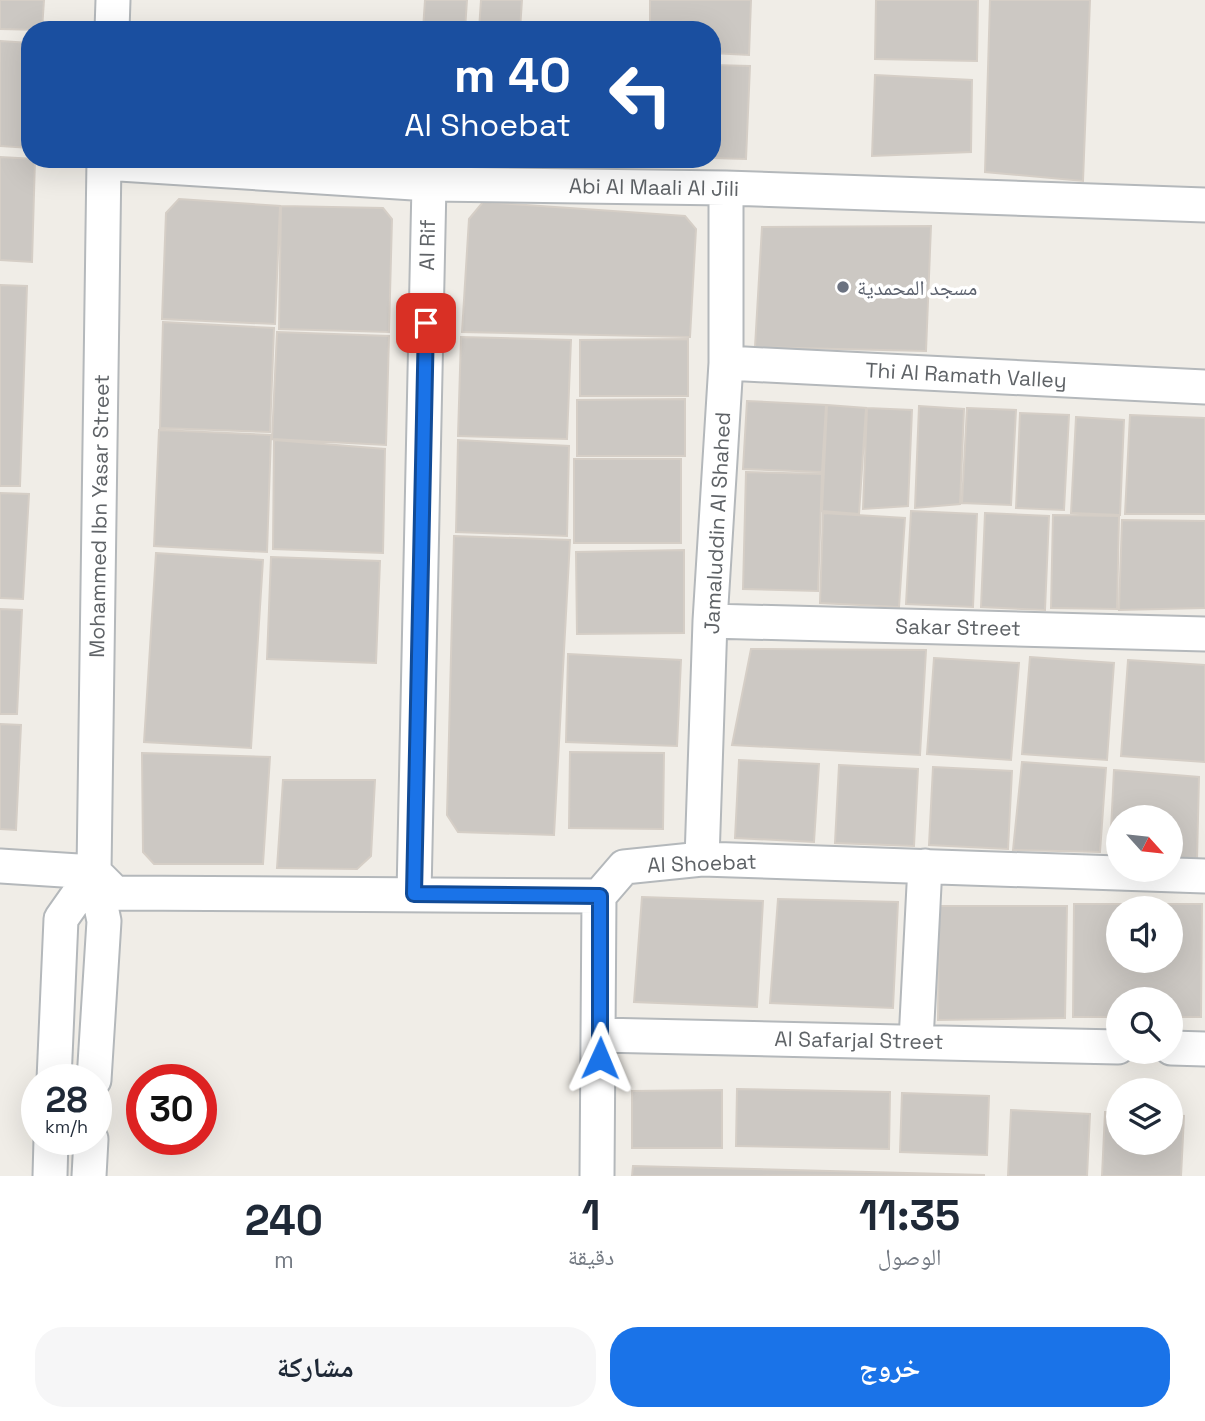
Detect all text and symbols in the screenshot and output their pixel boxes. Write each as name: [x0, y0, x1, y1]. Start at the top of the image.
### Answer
text: 40 m: [454, 44, 571, 106]
icon: left: [595, 49, 686, 140]
text: Al Shoebat: [404, 105, 571, 145]
street label: Abi Al Maali Al Jili: [569, 172, 739, 202]
street label: Al Rif: [413, 219, 441, 271]
place label: مسجد المحمدية: [857, 274, 977, 301]
marker: مسجد المحمدية: [835, 279, 851, 295]
pin: [396, 293, 456, 353]
icon: arrive: [407, 304, 445, 342]
street label: Thi Al Ramath Valley: [865, 356, 1067, 394]
street label: Mohammed Ibn Yasar Street: [83, 374, 115, 658]
street label: Jamaluddin Al Shahed: [698, 411, 736, 635]
street label: Sakar Street: [895, 612, 1021, 642]
north arrow: [1106, 805, 1183, 882]
map controls: [1106, 805, 1183, 1155]
street label: Al Shoebat: [647, 848, 757, 878]
button: sound: [1106, 896, 1183, 973]
button: search: [1106, 987, 1183, 1064]
position arrow: [563, 1021, 637, 1095]
street label: Al Safarjal Street: [774, 1025, 944, 1055]
speed limit sign: 30: [126, 1064, 217, 1155]
text: 28: [46, 1078, 87, 1122]
button: layers: [1106, 1078, 1183, 1155]
text: km/h: [45, 1115, 88, 1138]
text: 1: [582, 1189, 601, 1242]
text: 11:35: [859, 1189, 960, 1242]
text: 240: [245, 1194, 323, 1247]
text: دقيقة: [568, 1242, 614, 1272]
text: الوصول: [878, 1242, 942, 1272]
text: m: [274, 1245, 294, 1275]
button: مشاركة: [35, 1327, 596, 1407]
button: خروج: [610, 1327, 1170, 1407]

